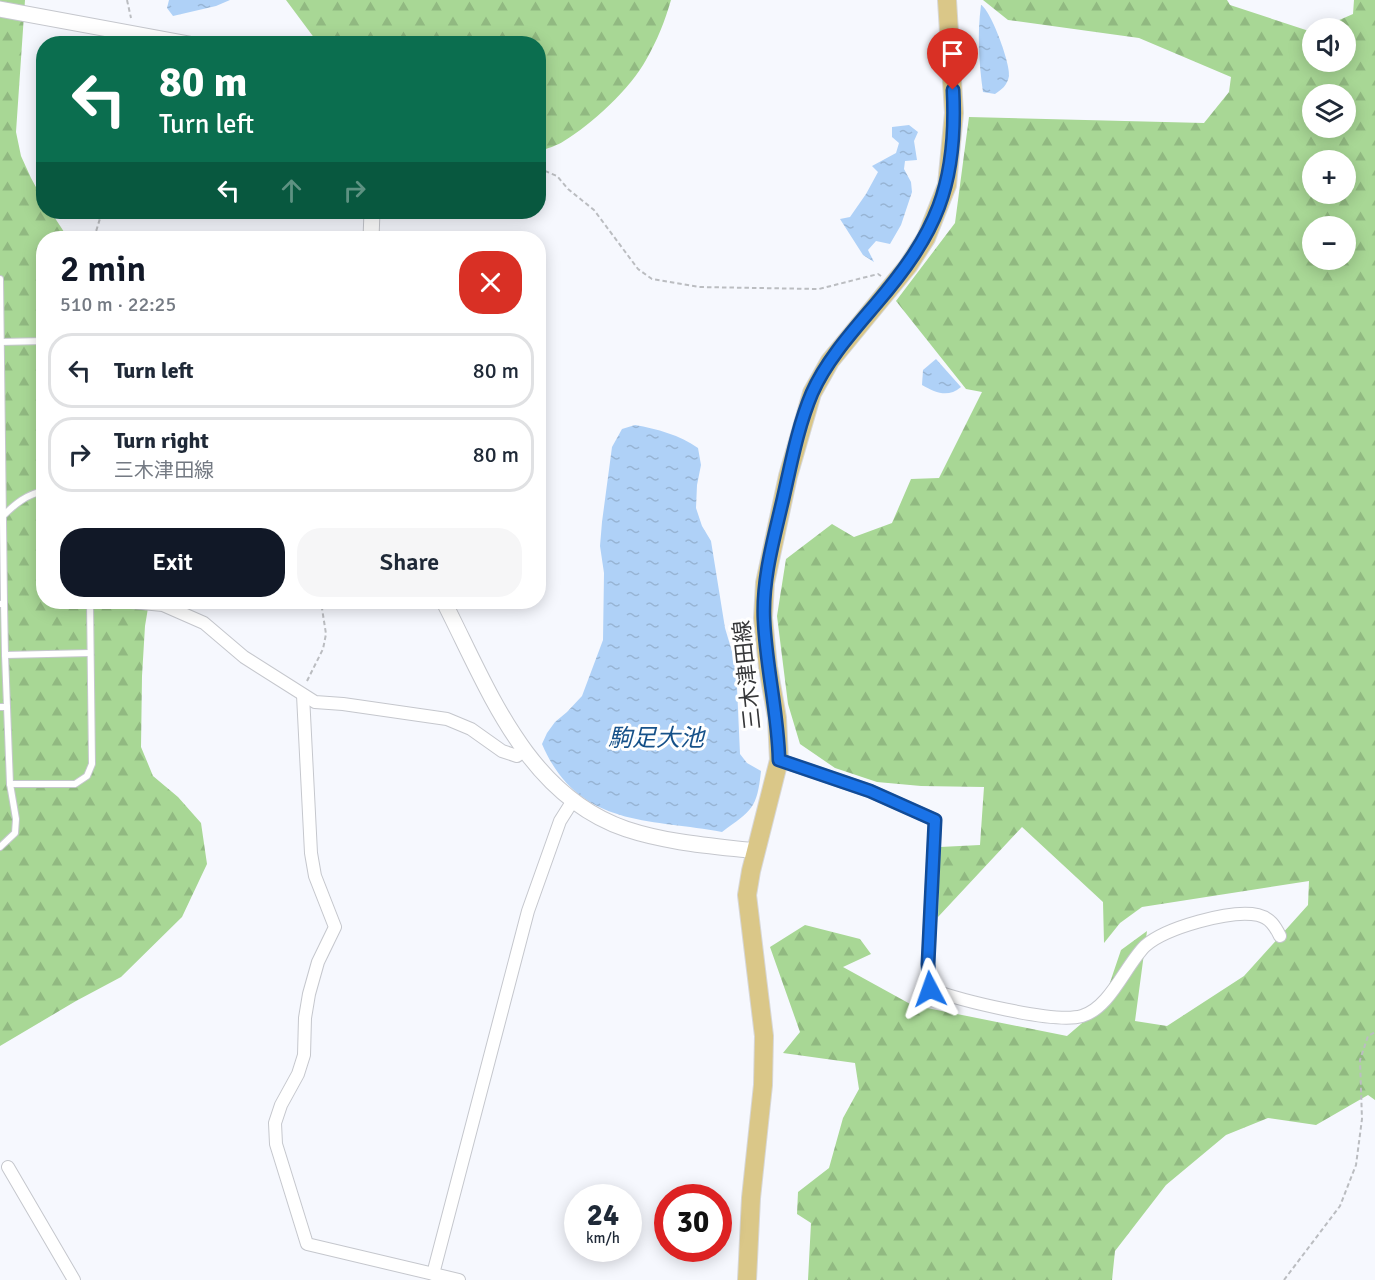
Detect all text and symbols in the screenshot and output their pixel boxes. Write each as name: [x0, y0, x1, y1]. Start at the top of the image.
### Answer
map controls: [1302, 18, 1356, 270]
button: sound: [1302, 18, 1356, 72]
pin: [927, 28, 978, 90]
icon: arrive: [936, 37, 969, 70]
text: 80 m: [159, 57, 248, 108]
icon: left: [60, 60, 138, 138]
button: layers: [1302, 84, 1356, 138]
text: Turn left: [159, 108, 254, 141]
button: +: [1302, 150, 1356, 204]
icon: left: [212, 174, 245, 207]
icon: ahead: [275, 174, 308, 207]
icon: right: [338, 174, 371, 207]
button: −: [1302, 216, 1356, 270]
text: 2 min: [60, 247, 146, 292]
button: close: [459, 251, 522, 314]
text: 510 m · 22:25: [60, 292, 176, 317]
icon: left: [63, 354, 96, 387]
text: Turn left: [114, 357, 194, 384]
text: 80 m: [473, 357, 519, 384]
text: Turn right: [114, 427, 209, 454]
icon: right: [63, 438, 96, 471]
text: 80 m: [473, 441, 519, 468]
text: 三木津田線: [114, 458, 214, 483]
button: Exit: [60, 528, 285, 597]
button: Share: [297, 528, 522, 597]
street label: 三木津田線: [728, 619, 766, 731]
water label: 駒足大池: [608, 723, 706, 753]
position arrow: [898, 957, 962, 1021]
speed limit sign: 30: [654, 1184, 732, 1262]
text: 24: [587, 1197, 619, 1234]
text: km/h: [586, 1229, 620, 1247]

